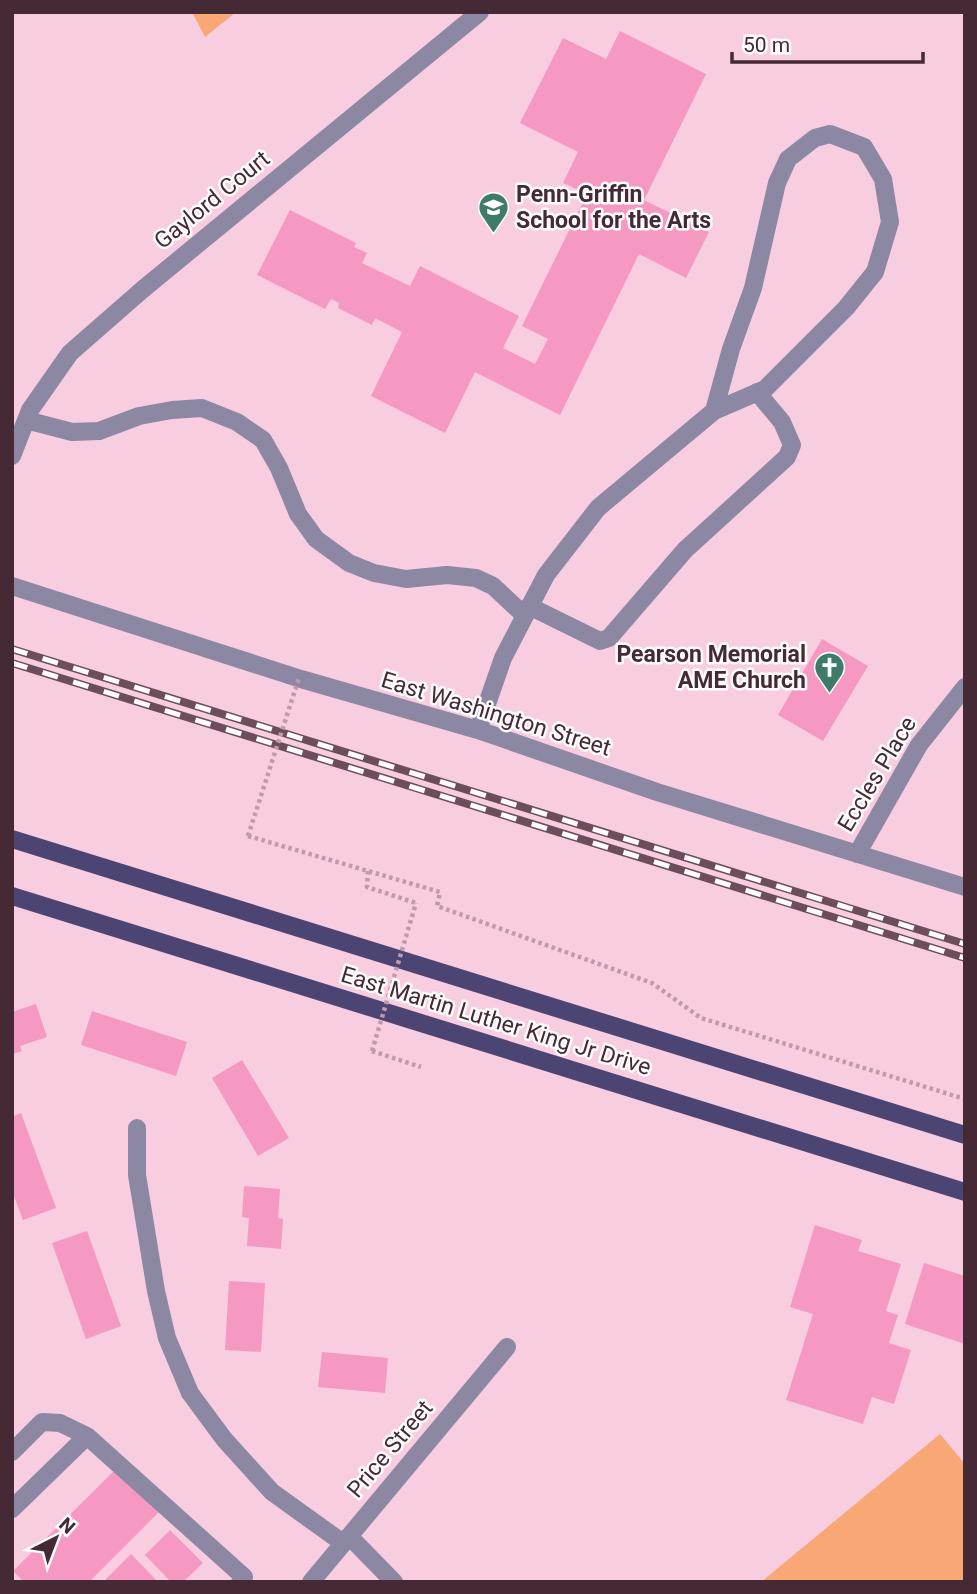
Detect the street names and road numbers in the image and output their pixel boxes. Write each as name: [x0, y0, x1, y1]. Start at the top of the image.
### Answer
street label: Gaylord Court: [149, 145, 275, 255]
street label: East Washington Street: [378, 666, 614, 762]
street label: Eccles Place: [832, 712, 922, 836]
street label: East Martin Luther King Jr Drive: [338, 961, 654, 1081]
street label: Price Street: [342, 1395, 438, 1503]

